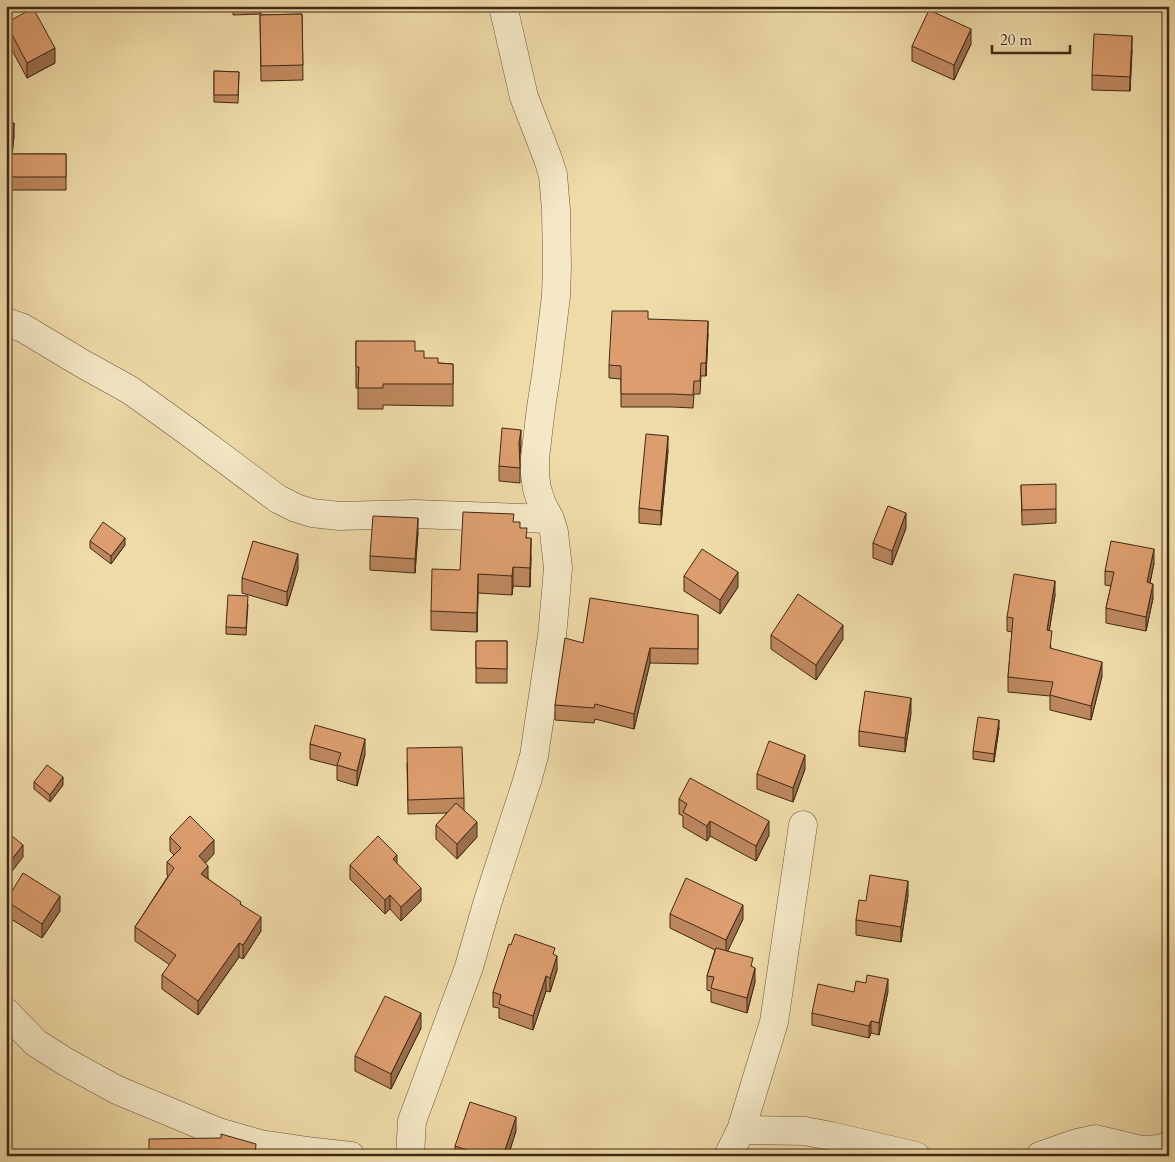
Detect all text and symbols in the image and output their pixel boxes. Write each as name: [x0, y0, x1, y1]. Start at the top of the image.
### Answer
scale bar: [992, 22, 1070, 54]
text: 20 m: [1000, 30, 1032, 50]

